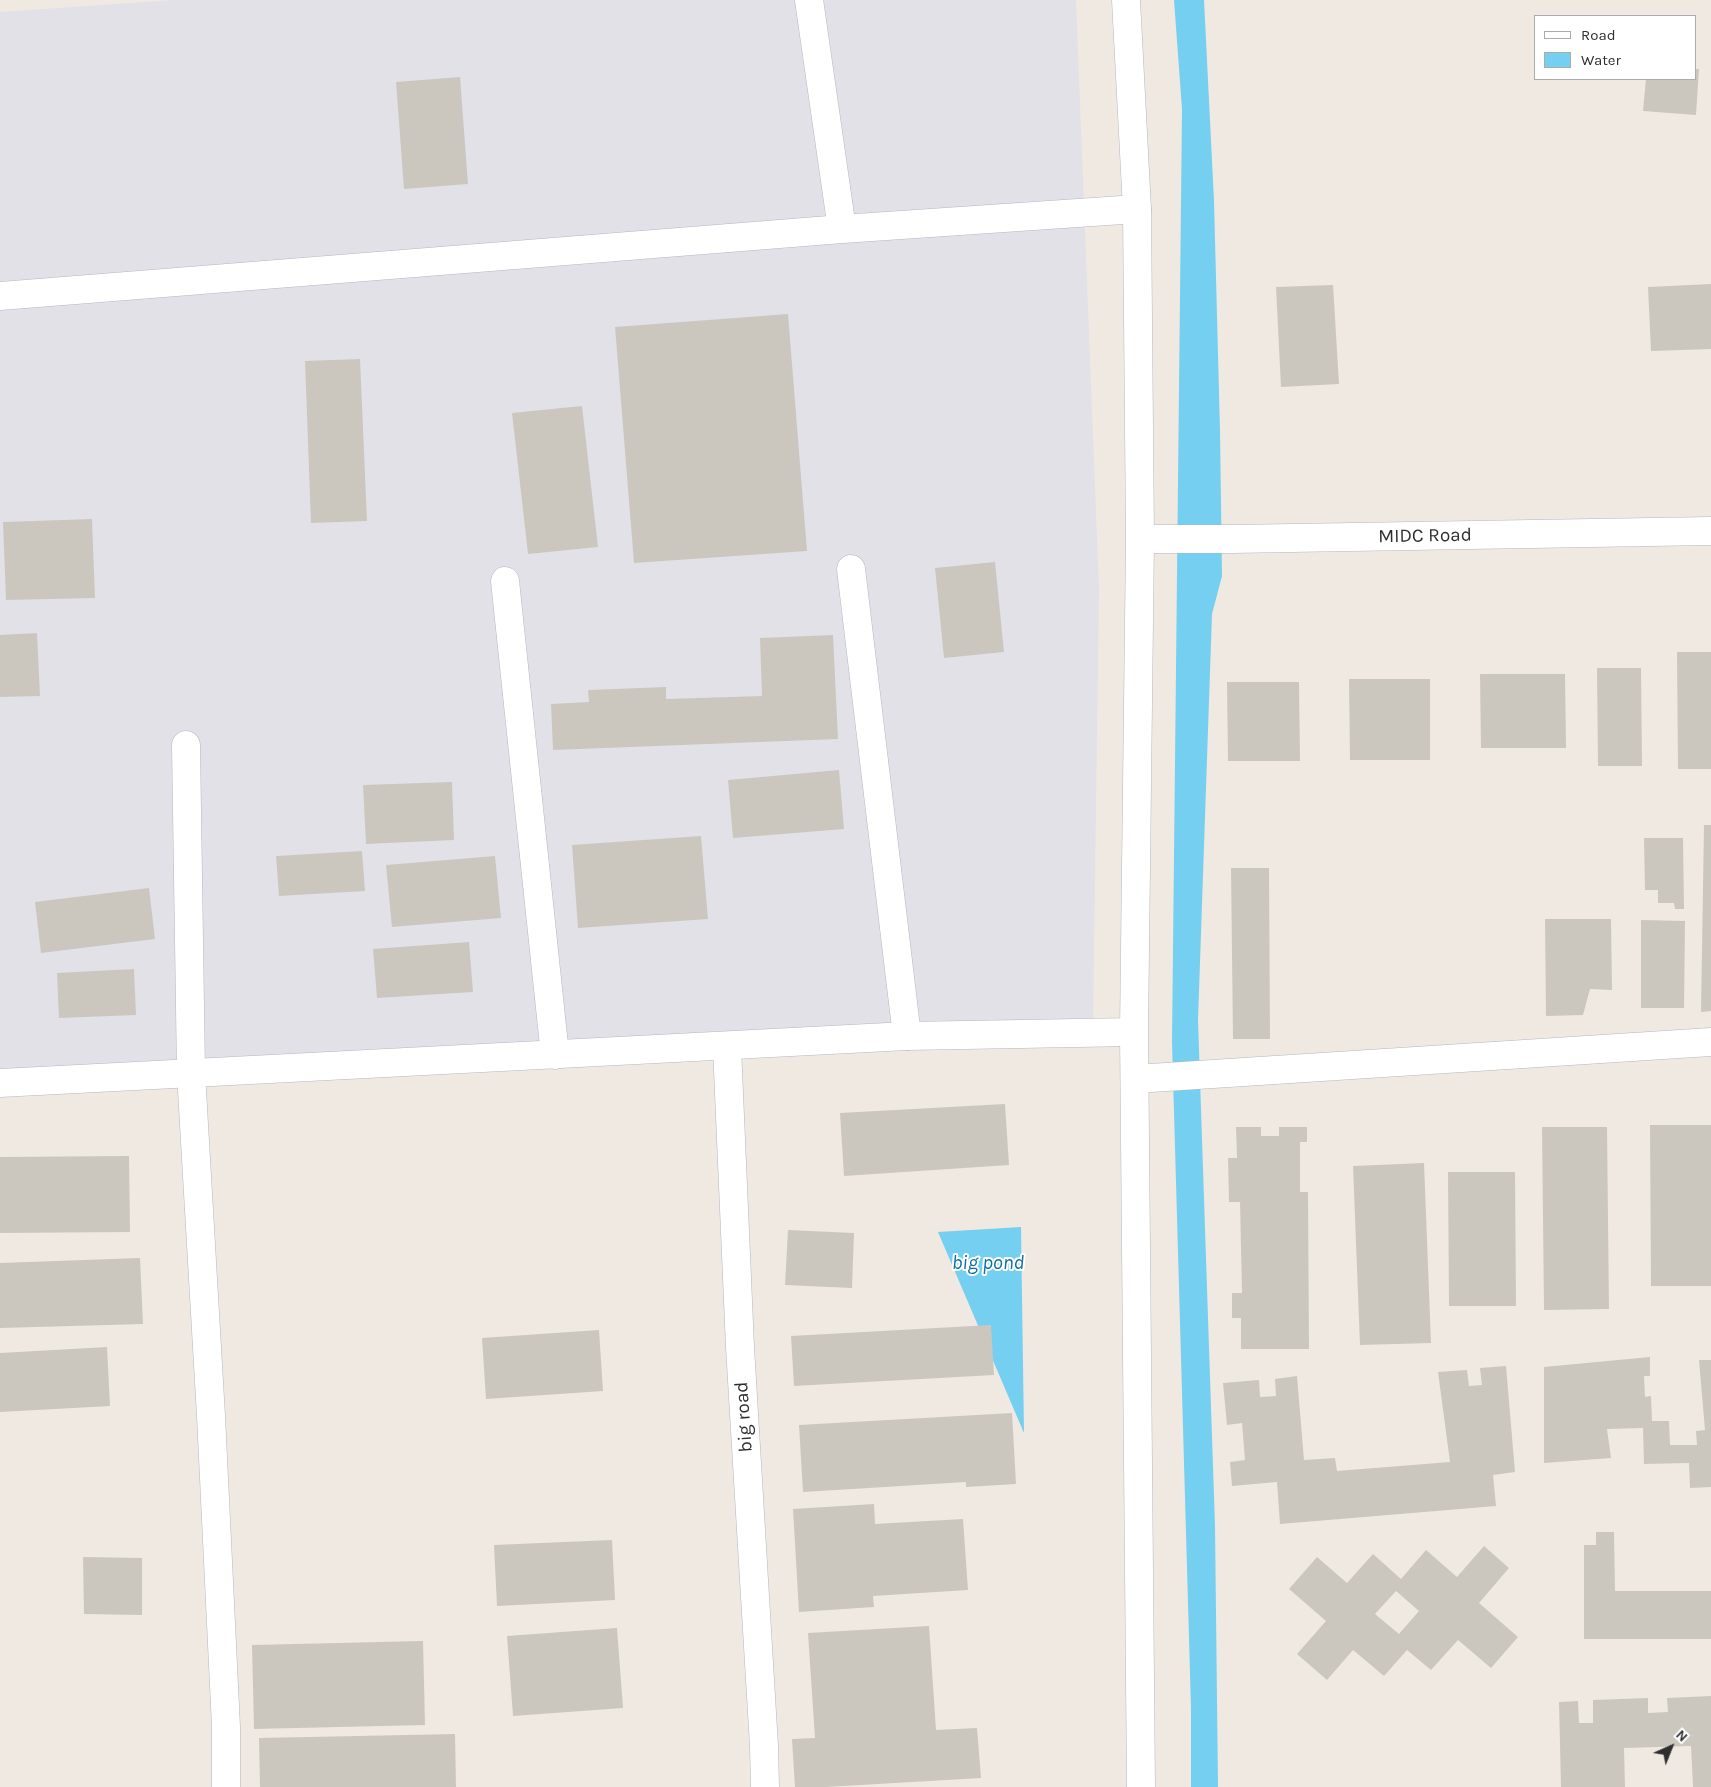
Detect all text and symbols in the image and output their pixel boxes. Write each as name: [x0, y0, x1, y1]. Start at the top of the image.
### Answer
legend: [1534, 15, 1696, 80]
text: Road: [1581, 26, 1616, 44]
text: Water: [1581, 51, 1621, 69]
street label: MIDC Road: [1378, 524, 1472, 548]
water label: big pond: [952, 1251, 1024, 1275]
street label: big road: [730, 1381, 758, 1453]
north arrow: [1646, 1722, 1696, 1772]
text: N: [1672, 1726, 1691, 1745]

